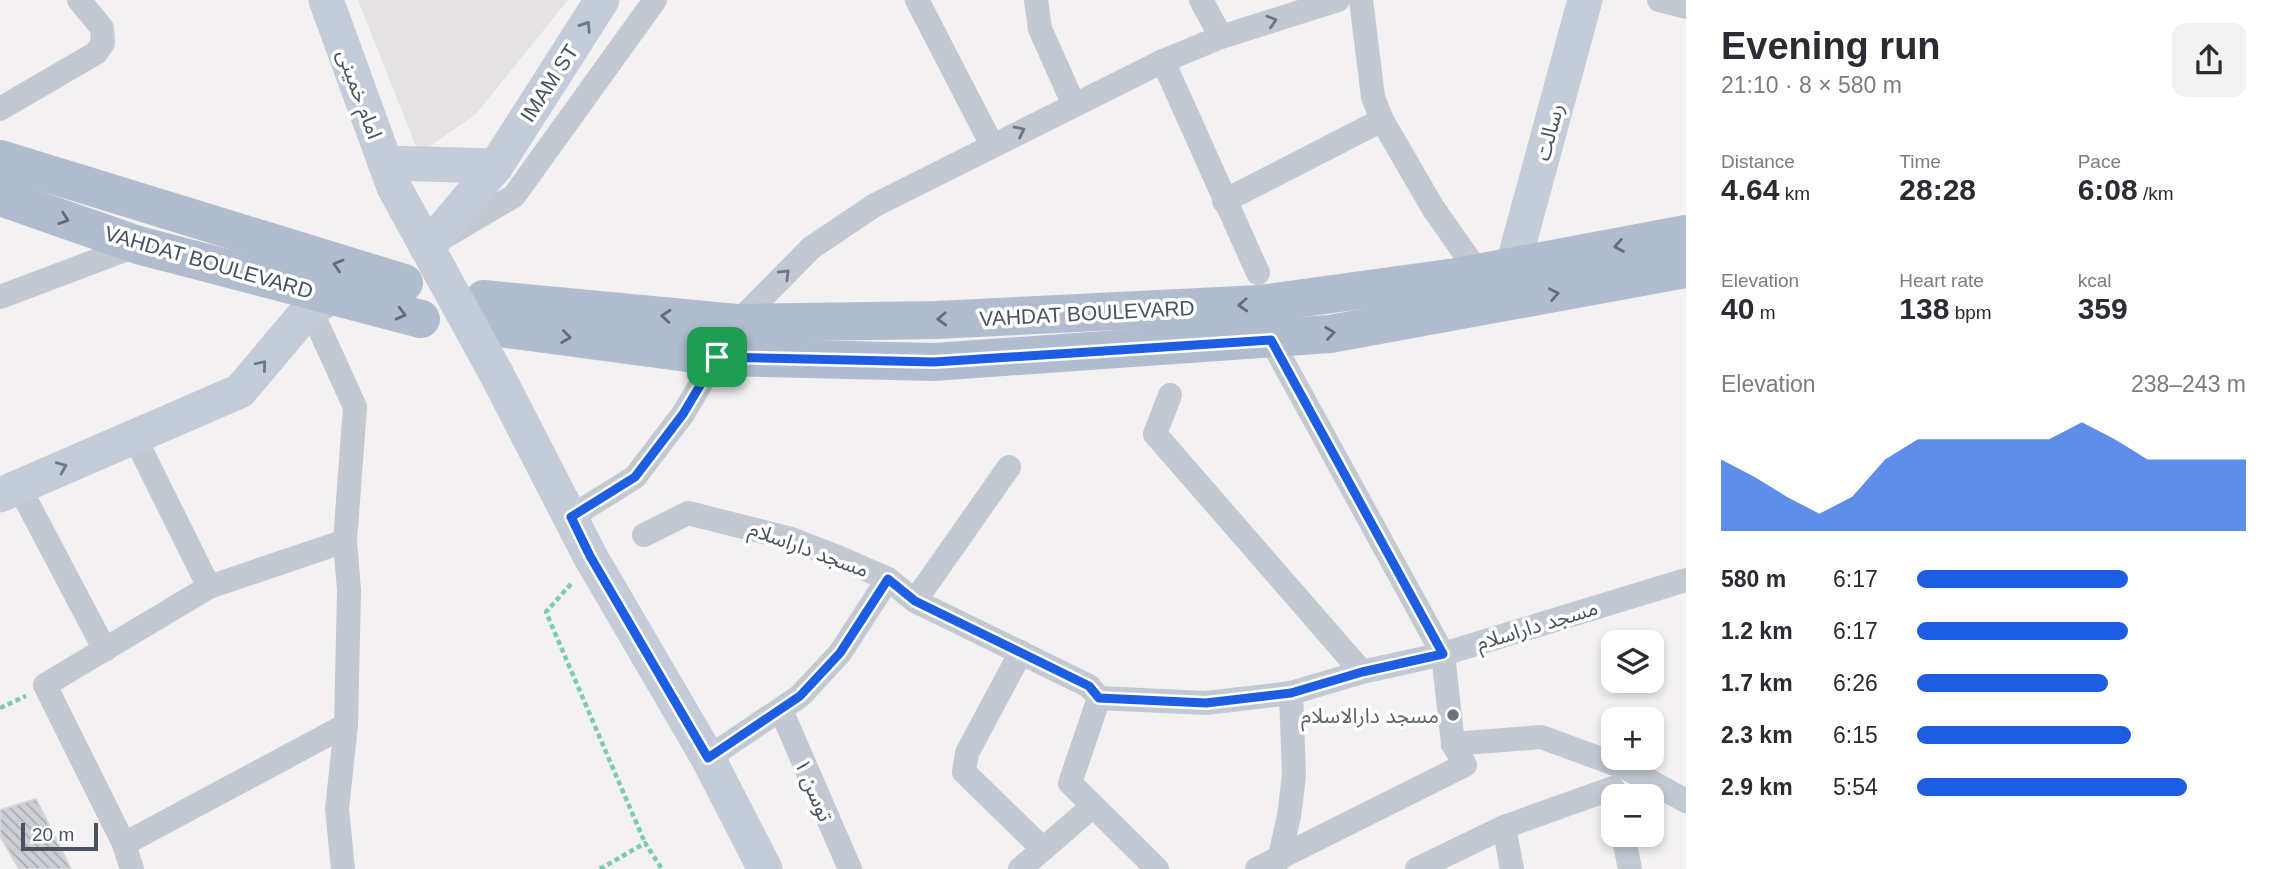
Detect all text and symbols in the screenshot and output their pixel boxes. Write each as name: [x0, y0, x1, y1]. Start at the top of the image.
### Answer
one-way arrow: [1266, 14, 1278, 29]
one-way arrow: [577, 20, 590, 33]
button: share: [2172, 23, 2246, 97]
text: Evening run: [1721, 25, 1941, 67]
street label: IMAM ST: [516, 40, 583, 126]
street label: امام خمینی: [329, 46, 387, 143]
text: 21:10 · 8 × 580 m: [1721, 72, 1902, 98]
street label: رسالت: [1530, 101, 1569, 163]
one-way arrow: [1013, 126, 1025, 140]
text: Distance: [1721, 151, 1795, 172]
text: Time: [1899, 151, 1941, 172]
text: Pace: [2078, 151, 2121, 172]
text: 4.64: [1721, 173, 1779, 206]
text: 28:28: [1899, 173, 1976, 206]
text: 6:08: [2078, 173, 2138, 206]
text: km: [1779, 183, 1810, 204]
text: /km: [2138, 183, 2174, 204]
one-way arrow: [58, 211, 70, 225]
street label: VAHDAT BOULEVARD: [102, 221, 316, 303]
one-way arrow: [1613, 238, 1625, 253]
one-way arrow: [332, 258, 344, 273]
one-way arrow: [777, 270, 790, 283]
text: Elevation: [1721, 270, 1799, 291]
text: Heart rate: [1899, 270, 1984, 291]
text: kcal: [2078, 270, 2111, 291]
one-way arrow: [1548, 288, 1560, 303]
text: 40: [1721, 292, 1754, 325]
text: 138: [1899, 292, 1949, 325]
text: 359: [2078, 292, 2128, 325]
street label: VAHDAT BOULEVARD: [979, 296, 1195, 330]
one-way arrow: [1237, 298, 1248, 313]
text: m: [1754, 302, 1775, 323]
text: bpm: [1949, 302, 1992, 323]
one-way arrow: [395, 306, 407, 320]
one-way arrow: [660, 309, 671, 324]
one-way arrow: [936, 312, 947, 327]
one-way arrow: [1324, 326, 1336, 341]
pin: [687, 327, 747, 387]
one-way arrow: [560, 329, 572, 344]
icon: arrive: [698, 338, 736, 376]
one-way arrow: [254, 360, 266, 373]
text: Elevation: [1721, 371, 1816, 397]
text: 238–243 m: [2131, 371, 2246, 397]
one-way arrow: [55, 461, 67, 475]
street label: مسجد داراسلام: [744, 517, 872, 586]
text: 580 m: [1721, 566, 1786, 592]
text: 6:17: [1833, 566, 1878, 592]
street label: مسجد داراسلام: [1474, 596, 1602, 659]
text: 1.2 km: [1721, 618, 1793, 644]
text: 6:17: [1833, 618, 1878, 644]
map controls: [1601, 630, 1664, 847]
button: layers: [1601, 630, 1664, 693]
text: 1.7 km: [1721, 670, 1793, 696]
text: 6:26: [1833, 670, 1878, 696]
place label: مسجد دارالاسلام: [1301, 704, 1439, 732]
marker: مسجد دارالاسلام: [1445, 707, 1461, 723]
button: +: [1601, 707, 1664, 770]
text: 2.3 km: [1721, 722, 1793, 748]
text: 6:15: [1833, 722, 1878, 748]
street label: توسن ۱: [790, 755, 837, 825]
text: 2.9 km: [1721, 774, 1793, 800]
text: 5:54: [1833, 774, 1878, 800]
button: −: [1601, 784, 1664, 847]
scale bar: [21, 820, 98, 852]
text: 20 m: [32, 824, 74, 845]

